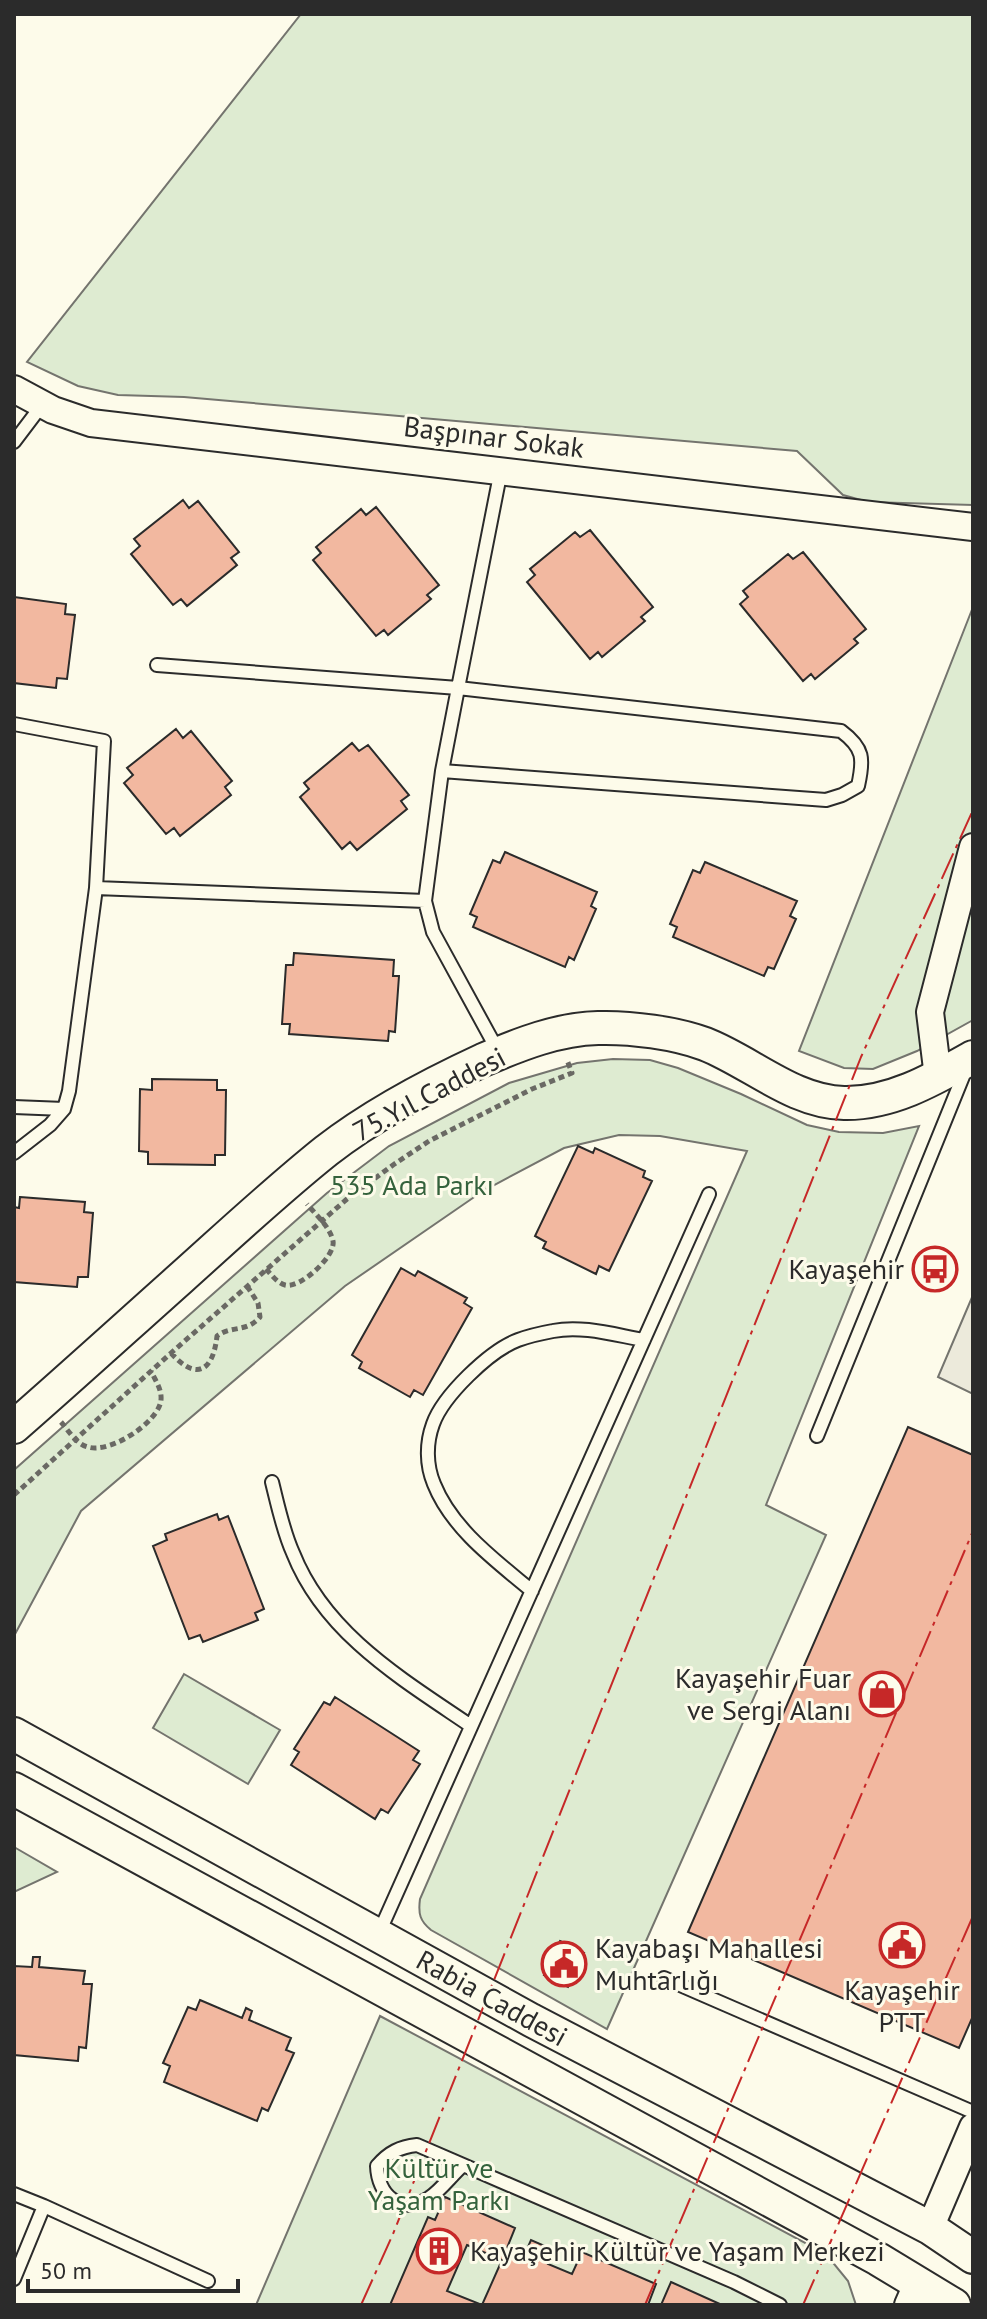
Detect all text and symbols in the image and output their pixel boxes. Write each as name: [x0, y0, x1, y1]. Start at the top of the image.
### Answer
street label: Başpınar Sokak: [402, 407, 587, 466]
street label: 75.Yıl Caddesi: [346, 1038, 512, 1149]
park label: 535 Ada Parkı: [330, 1166, 494, 1203]
bus stop icon: Kayaşehir: [911, 1245, 959, 1293]
place label: Kayaşehir: [789, 1250, 904, 1287]
place label: Kayaşehir Fuar ve Sergi Alanı: [675, 1659, 851, 1728]
shop icon: Kayaşehir Fuar ve Sergi Alanı: [858, 1670, 906, 1718]
public building icon: Kayaşehir PTT: [878, 1921, 926, 1969]
place label: Kayabaşı Mahallesi Muhtarlığı: [595, 1929, 823, 1998]
public building icon: Kayabaşı Mahallesi Muhtarlığı: [540, 1940, 588, 1988]
street label: Rabia Caddesi: [410, 1941, 574, 2054]
place label: Kayaşehir PTT: [844, 1971, 960, 2040]
park label: Kültür ve Yaşam Parkı: [368, 2149, 510, 2218]
building icon: Kayaşehir Kültür ve Yaşam Merkezi: [415, 2227, 463, 2275]
place label: Kayaşehir Kültür ve Yaşam Merkezi: [470, 2232, 885, 2269]
scale bar: [28, 2243, 238, 2293]
text: 50 m: [40, 2255, 92, 2286]

